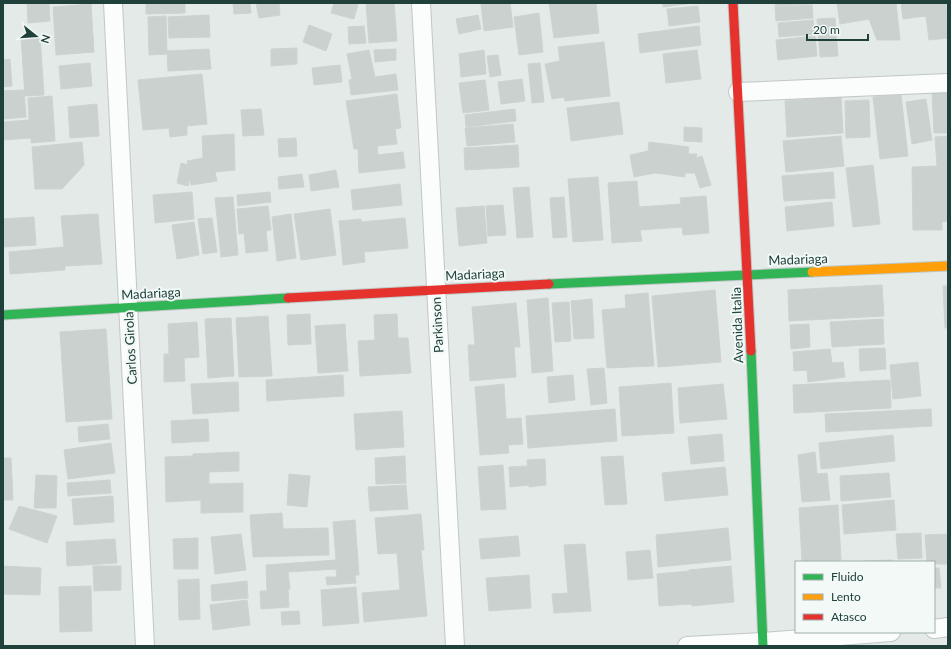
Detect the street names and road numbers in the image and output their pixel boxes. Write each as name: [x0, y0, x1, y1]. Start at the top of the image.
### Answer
street label: Madariaga: [768, 250, 828, 268]
street label: Madariaga: [445, 264, 505, 284]
street label: Madariaga: [121, 283, 181, 303]
street label: Avenida Italia: [728, 287, 746, 363]
street label: Parkinson: [428, 297, 446, 353]
street label: Carlos Girola: [120, 311, 140, 385]

